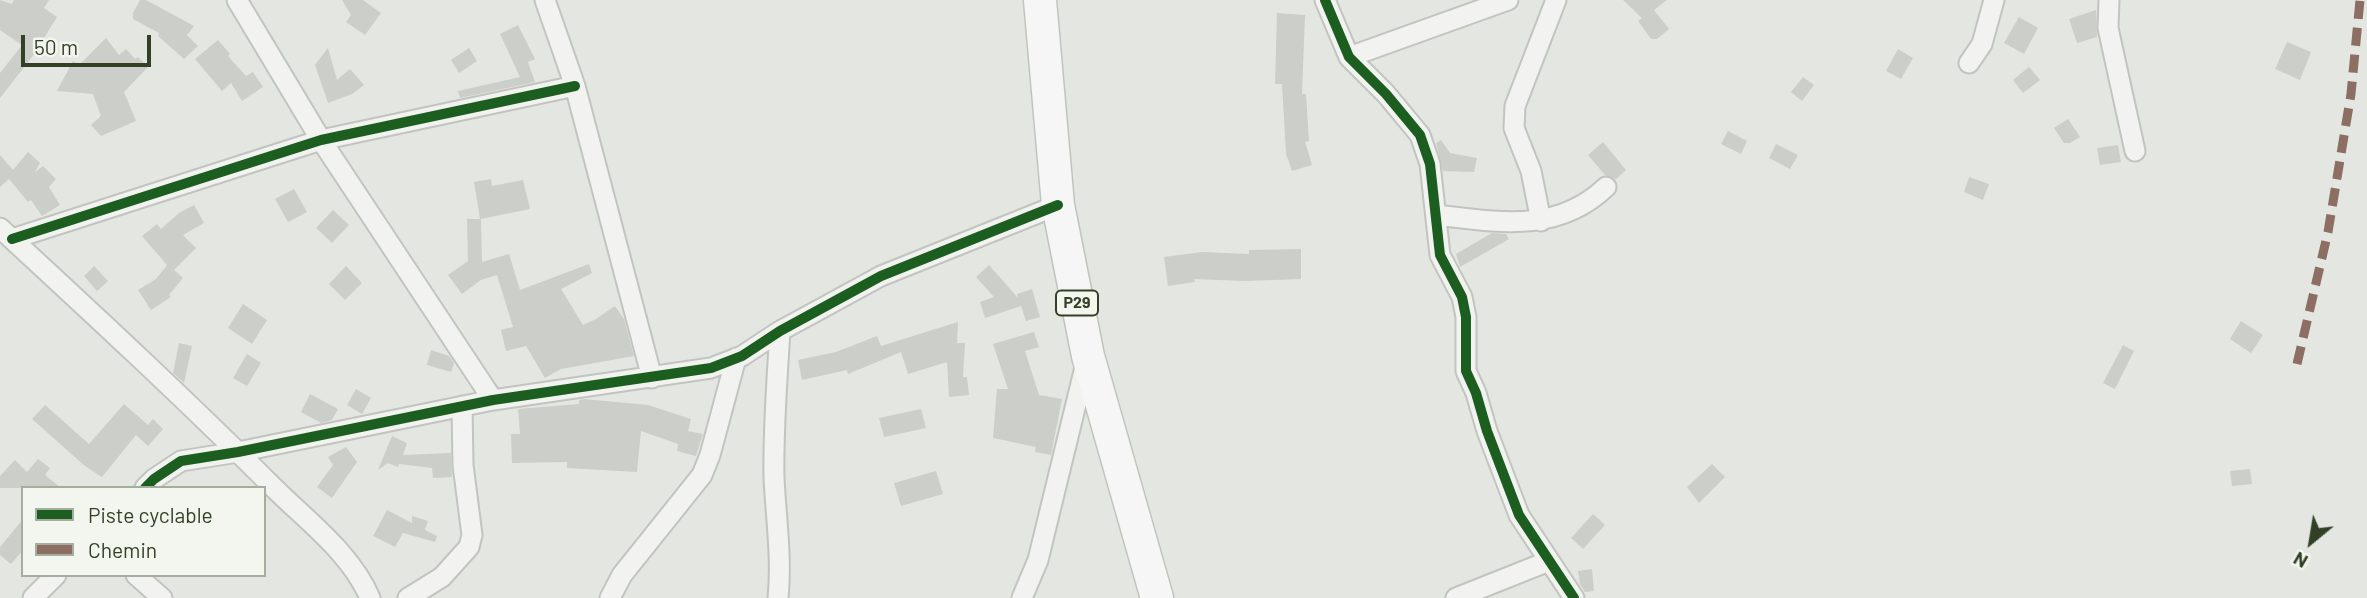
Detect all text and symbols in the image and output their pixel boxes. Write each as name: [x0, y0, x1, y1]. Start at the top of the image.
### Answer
scale bar: [24, 21, 154, 65]
text: 50 m: [34, 34, 78, 59]
road number: P29: [1056, 290, 1098, 316]
legend: [21, 486, 266, 577]
text: Piste cyclable: [88, 502, 213, 527]
north arrow: [2276, 507, 2346, 577]
text: Chemin: [88, 537, 157, 562]
text: N: [2289, 548, 2311, 574]

